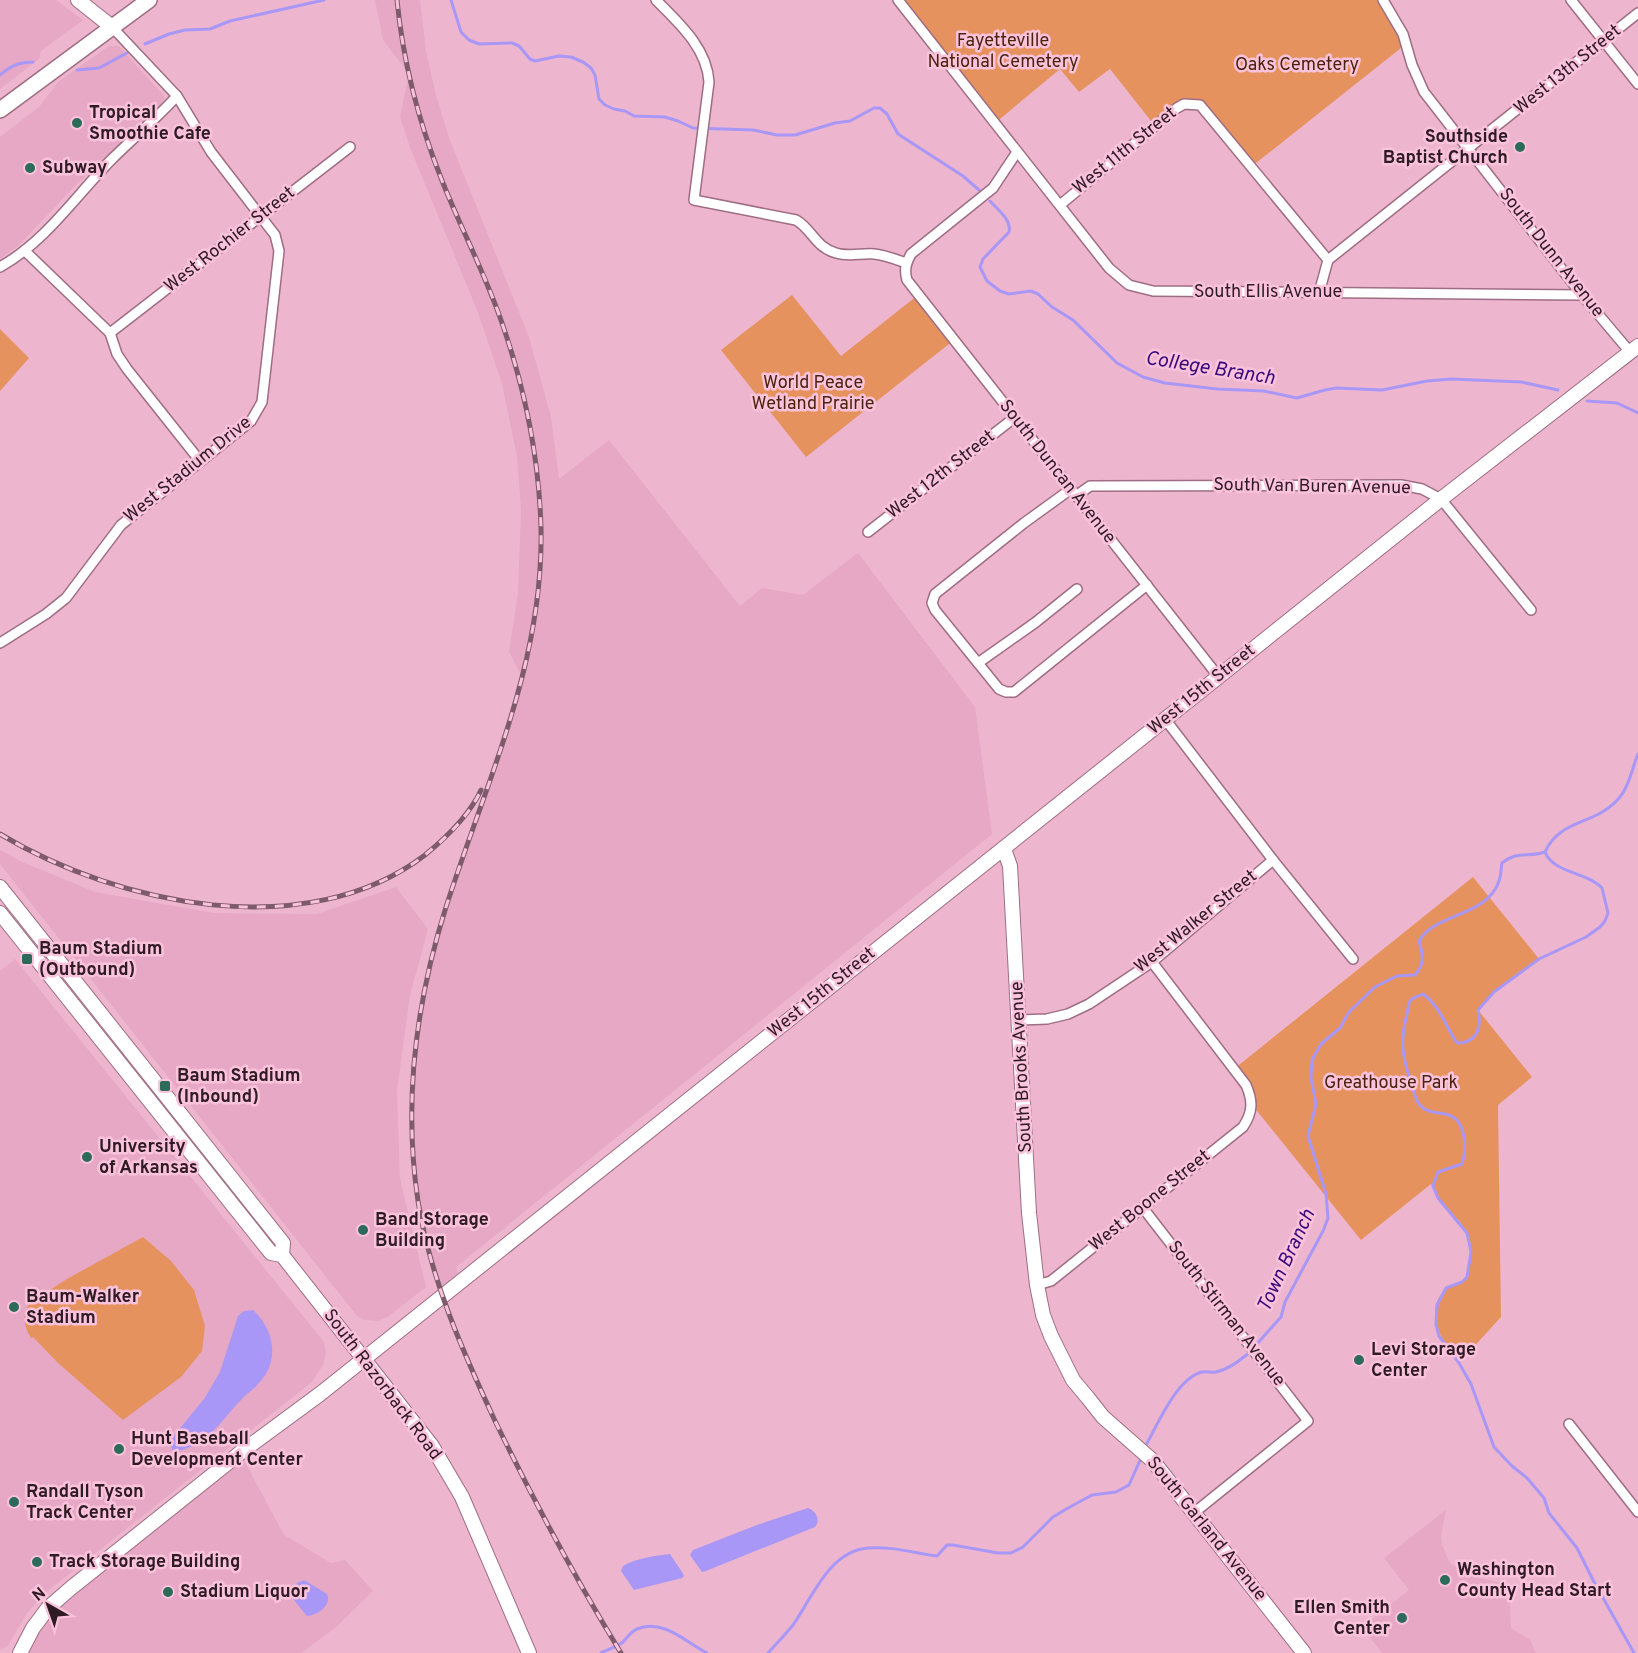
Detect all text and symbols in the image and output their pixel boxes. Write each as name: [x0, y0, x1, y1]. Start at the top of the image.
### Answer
street label: West 13th Street: [1510, 20, 1626, 120]
park label: Fayetteville National Cemetery: [928, 30, 1078, 74]
park label: Oaks Cemetery: [1235, 54, 1359, 77]
place label: Tropical Smoothie Cafe: [89, 102, 211, 146]
street label: West 11th Street: [1068, 102, 1182, 200]
marker: Tropical Smoothie Cafe: [70, 116, 84, 130]
place label: Southside Baptist Church: [1383, 126, 1508, 170]
marker: Southside Baptist Church: [1513, 140, 1527, 154]
place label: Subway: [42, 157, 107, 180]
marker: Subway: [23, 161, 37, 175]
street label: West Rochier Street: [160, 182, 300, 298]
street label: South Dunn Avenue: [1493, 184, 1609, 322]
street label: South Ellis Avenue: [1194, 281, 1342, 304]
water label: College Branch: [1143, 346, 1277, 392]
park label: World Peace Wetland Prairie: [751, 372, 875, 416]
street label: South Duncan Avenue: [994, 395, 1120, 549]
street label: West Stadium Drive: [120, 411, 256, 529]
street label: West 12th Street: [882, 425, 1000, 525]
street label: South Van Buren Avenue: [1213, 474, 1411, 500]
street label: West 15th Street: [1144, 640, 1260, 740]
street label: West Walker Street: [1130, 865, 1262, 979]
place label: Baum Stadium (Outbound): [39, 938, 162, 982]
street label: West 15th Street: [764, 943, 880, 1043]
marker: Baum Stadium (Outbound): [20, 952, 34, 966]
street label: South Brooks Avenue: [1006, 981, 1038, 1153]
place label: Baum Stadium (Inbound): [177, 1065, 300, 1109]
park label: Greathouse Park: [1324, 1072, 1458, 1095]
marker: Baum Stadium (Inbound): [158, 1079, 172, 1093]
place label: University of Arkansas: [99, 1136, 198, 1180]
street label: West Boone Street: [1085, 1145, 1215, 1257]
marker: University of Arkansas: [80, 1150, 94, 1164]
water label: Town Branch: [1252, 1205, 1322, 1317]
place label: Band Storage Building: [375, 1209, 489, 1253]
marker: Band Storage Building: [356, 1223, 370, 1237]
street label: South Stirman Avenue: [1162, 1236, 1290, 1392]
place label: Baum-Walker Stadium: [26, 1286, 140, 1330]
marker: Baum-Walker Stadium: [7, 1300, 21, 1314]
street label: South Razorback Road: [318, 1305, 446, 1465]
place label: Levi Storage Center: [1371, 1339, 1476, 1383]
marker: Levi Storage Center: [1352, 1353, 1366, 1367]
place label: Hunt Baseball Development Center: [131, 1428, 303, 1472]
marker: Hunt Baseball Development Center: [112, 1442, 126, 1456]
street label: South Garland Avenue: [1141, 1452, 1271, 1606]
place label: Randall Tyson Track Center: [26, 1481, 144, 1525]
marker: Randall Tyson Track Center: [7, 1495, 21, 1509]
place label: Track Storage Building: [49, 1551, 240, 1574]
marker: Track Storage Building: [30, 1555, 44, 1569]
place label: Washington County Head Start: [1457, 1559, 1612, 1603]
marker: Washington County Head Start: [1438, 1573, 1452, 1587]
north arrow: [18, 1575, 78, 1635]
place label: Stadium Liquor: [180, 1581, 309, 1604]
text: N: [29, 1584, 50, 1606]
marker: Stadium Liquor: [161, 1585, 175, 1599]
place label: Ellen Smith Center: [1294, 1597, 1390, 1641]
marker: Ellen Smith Center: [1395, 1611, 1409, 1625]

